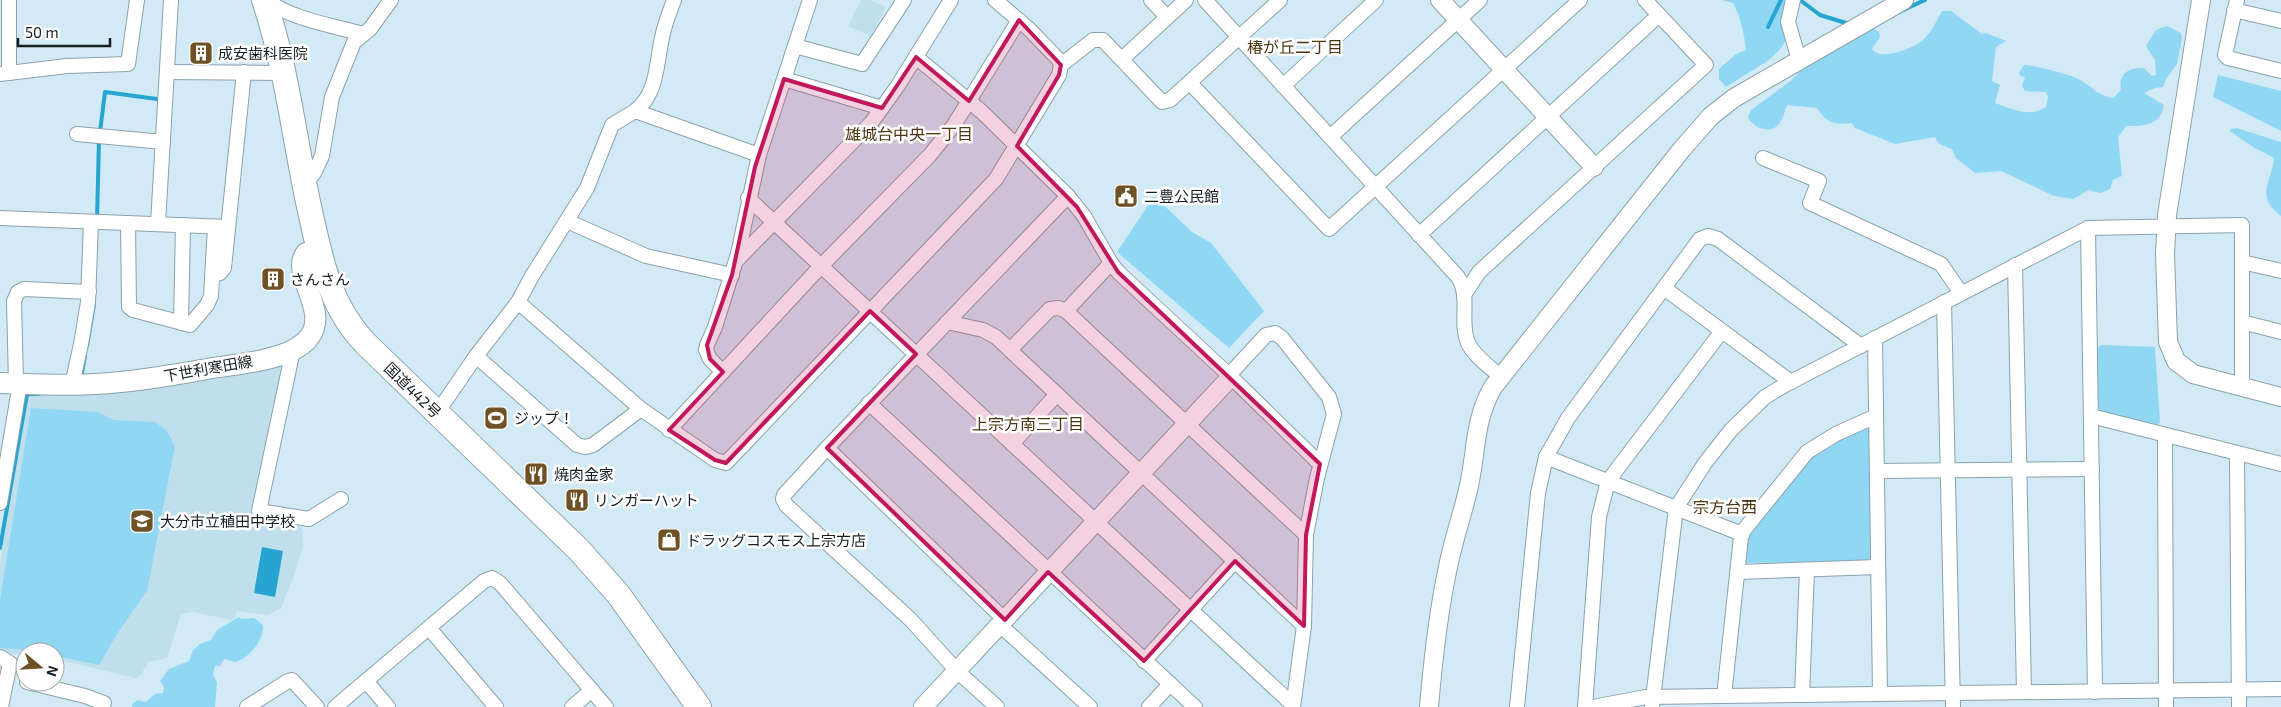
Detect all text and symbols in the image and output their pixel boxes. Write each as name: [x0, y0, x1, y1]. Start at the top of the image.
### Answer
scale bar: [18, 15, 110, 47]
text: 50 m: [25, 23, 59, 41]
district label: 椿が丘二丁目: [1247, 37, 1343, 56]
building icon: 成安歯科医院: [188, 40, 214, 66]
place label: 成安歯科医院: [218, 44, 308, 62]
district label: 雄城台中央一丁目: [845, 124, 973, 143]
public building icon: 二豊公民館: [1113, 183, 1139, 209]
place label: 二豊公民館: [1144, 187, 1219, 205]
building icon: さんさん: [260, 266, 286, 292]
place label: さんさん: [290, 270, 350, 288]
street label: 下世利寒田線: [162, 351, 254, 385]
street label: 国道442号: [381, 359, 445, 421]
sports icon: ジップ！: [483, 405, 509, 431]
place label: ジップ！: [514, 409, 574, 427]
district label: 上宗方南三丁目: [972, 414, 1084, 433]
restaurant icon: 焼肉金家: [523, 461, 549, 487]
place label: 焼肉金家: [554, 465, 614, 483]
restaurant icon: リンガーハット: [564, 487, 590, 513]
place label: リンガーハット: [594, 491, 699, 509]
district label: 宗方台西: [1693, 497, 1757, 516]
school or university icon: 大分市立稙田中学校: [129, 508, 155, 534]
place label: 大分市立稙田中学校: [160, 512, 295, 530]
shop icon: ドラッグコスモス上宗方店: [656, 527, 682, 553]
place label: ドラッグコスモス上宗方店: [686, 531, 866, 549]
north arrow: [15, 642, 65, 692]
text: N: [43, 664, 62, 679]

